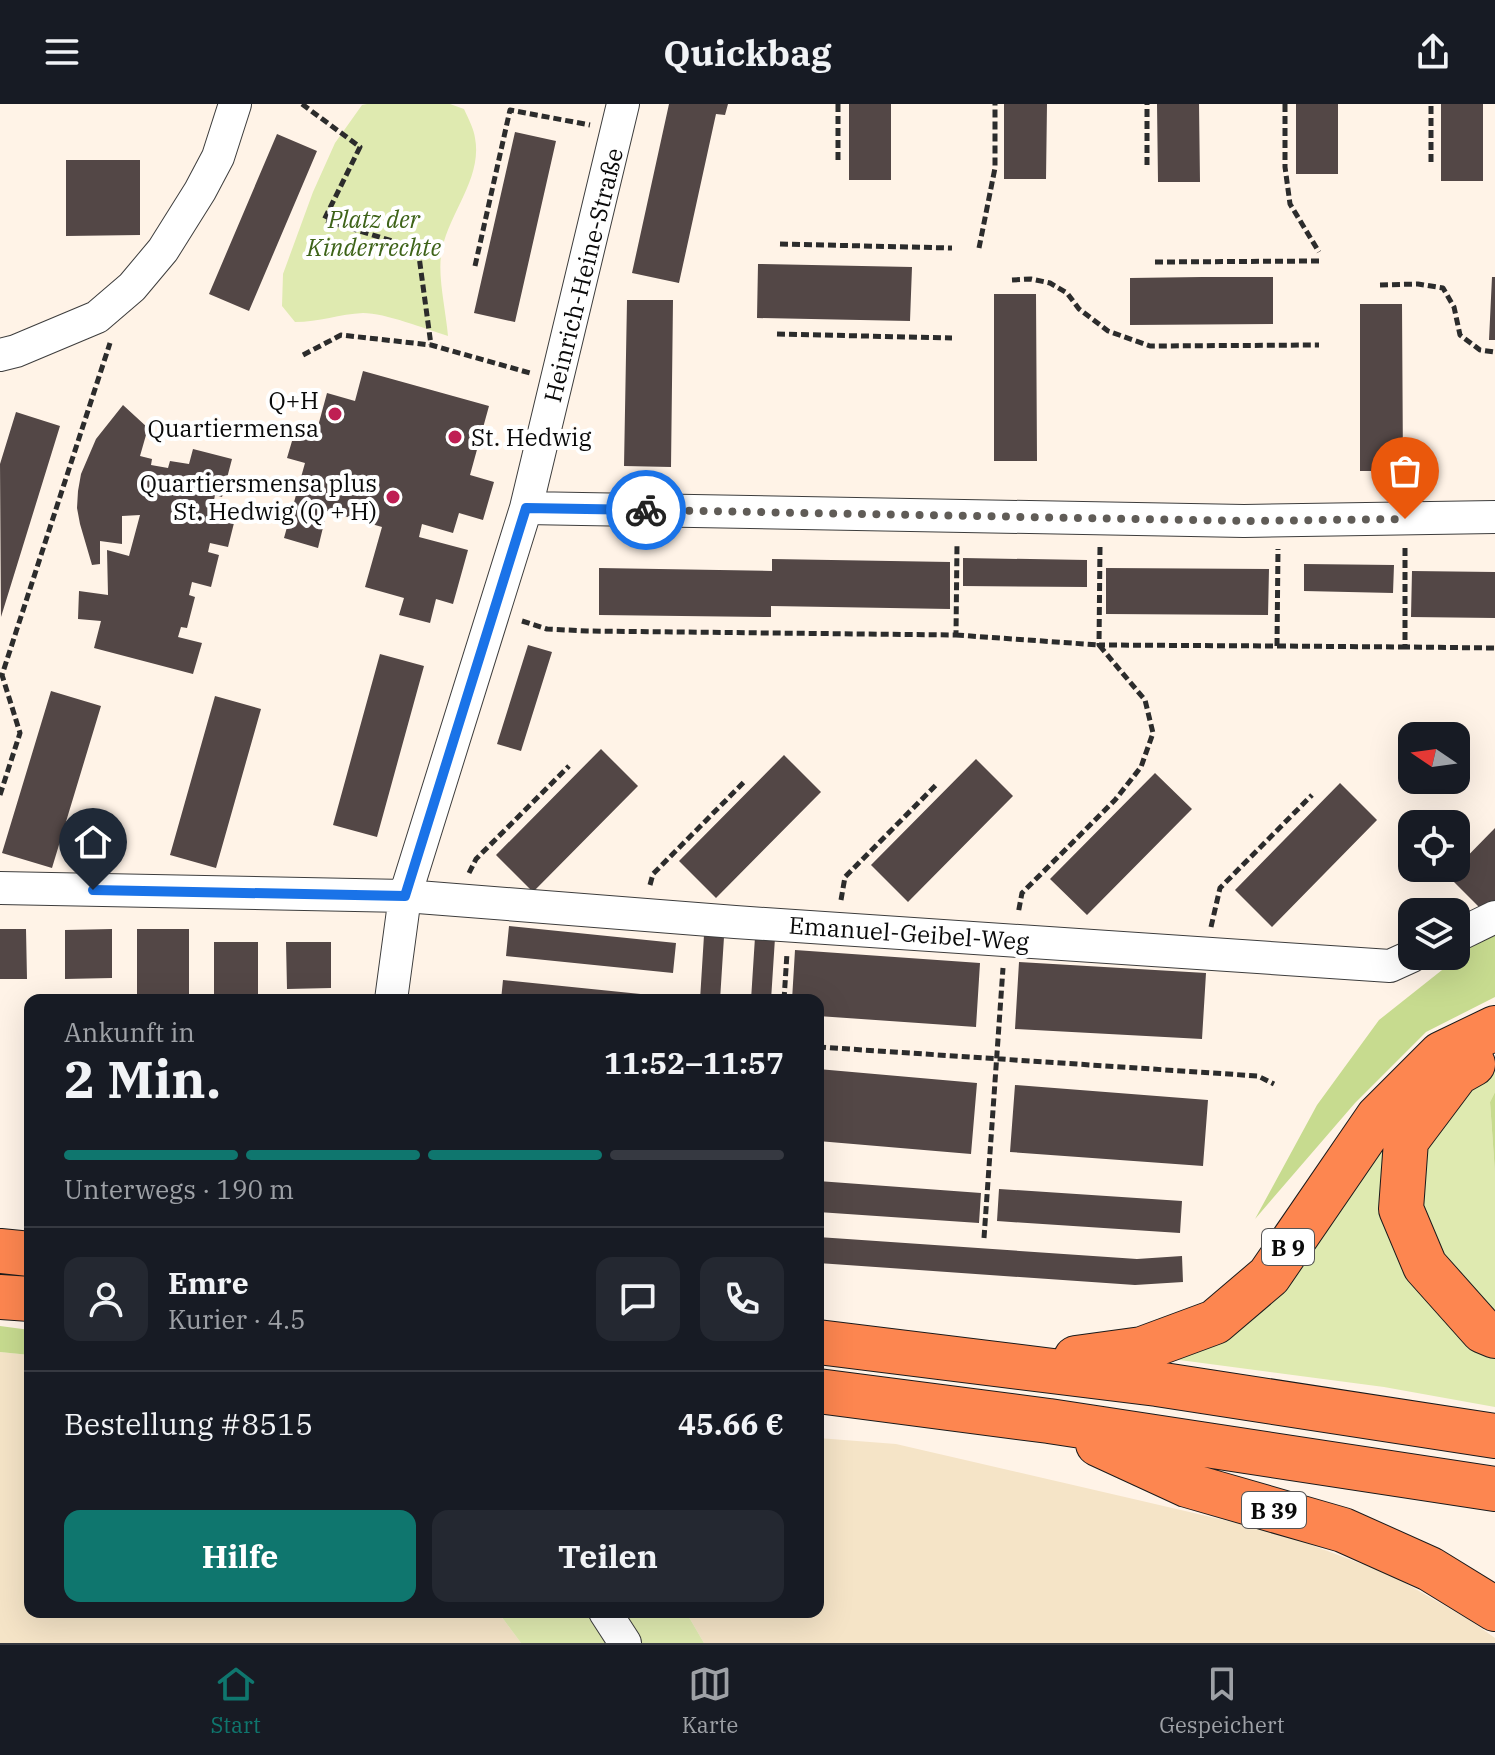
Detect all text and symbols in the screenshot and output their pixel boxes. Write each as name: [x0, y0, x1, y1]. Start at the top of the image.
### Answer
text: Quickbag: [663, 29, 832, 76]
icon: menu: [40, 30, 84, 74]
icon: share: [1411, 30, 1455, 74]
street label: Heinrich-Heine-Straße: [536, 145, 630, 405]
park label: Platz der Kinderrechte: [306, 203, 442, 263]
place label: Q+H Quartiermensa: [148, 384, 319, 444]
marker: Q+H Quartiermensa: [326, 405, 344, 423]
place label: St. Hedwig: [471, 421, 592, 453]
marker: St. Hedwig: [446, 428, 464, 446]
pin: [1371, 437, 1439, 519]
icon: bag: [1383, 449, 1427, 493]
place label: Quartiersmensa plus St. Hedwig (Q + H): [140, 467, 377, 527]
courier: [606, 470, 686, 550]
marker: Quartiersmensa plus St. Hedwig (Q + H): [384, 488, 402, 506]
icon: bike: [624, 488, 668, 532]
north arrow: [1398, 722, 1470, 794]
map controls: [1398, 722, 1470, 970]
pin: [59, 808, 127, 890]
button: locate: [1398, 810, 1470, 882]
icon: home: [71, 820, 115, 864]
button: layers: [1398, 898, 1470, 970]
street label: Emanuel-Geibel-Weg: [788, 909, 1030, 957]
text: Ankunft in: [64, 1015, 195, 1049]
text: 11:52–11:57: [604, 1043, 784, 1082]
text: 2 Min.: [64, 1045, 221, 1112]
text: Unterwegs · 190 m: [64, 1172, 294, 1206]
road number: B 9: [1262, 1229, 1314, 1265]
button: person: [64, 1257, 148, 1341]
button: chat: [596, 1257, 680, 1341]
button: phone: [700, 1257, 784, 1341]
text: Emre: [168, 1263, 249, 1302]
text: Kurier · 4.5: [168, 1302, 306, 1336]
text: Bestellung #8515: [64, 1404, 313, 1443]
text: 45.66 €: [678, 1404, 784, 1443]
road number: B 39: [1242, 1492, 1306, 1528]
button: Hilfe: [64, 1510, 416, 1602]
button: Teilen: [432, 1510, 784, 1602]
tab: Start: [210, 1662, 261, 1739]
tab: Karte: [682, 1662, 738, 1739]
tab: Gespeichert: [1159, 1662, 1285, 1739]

